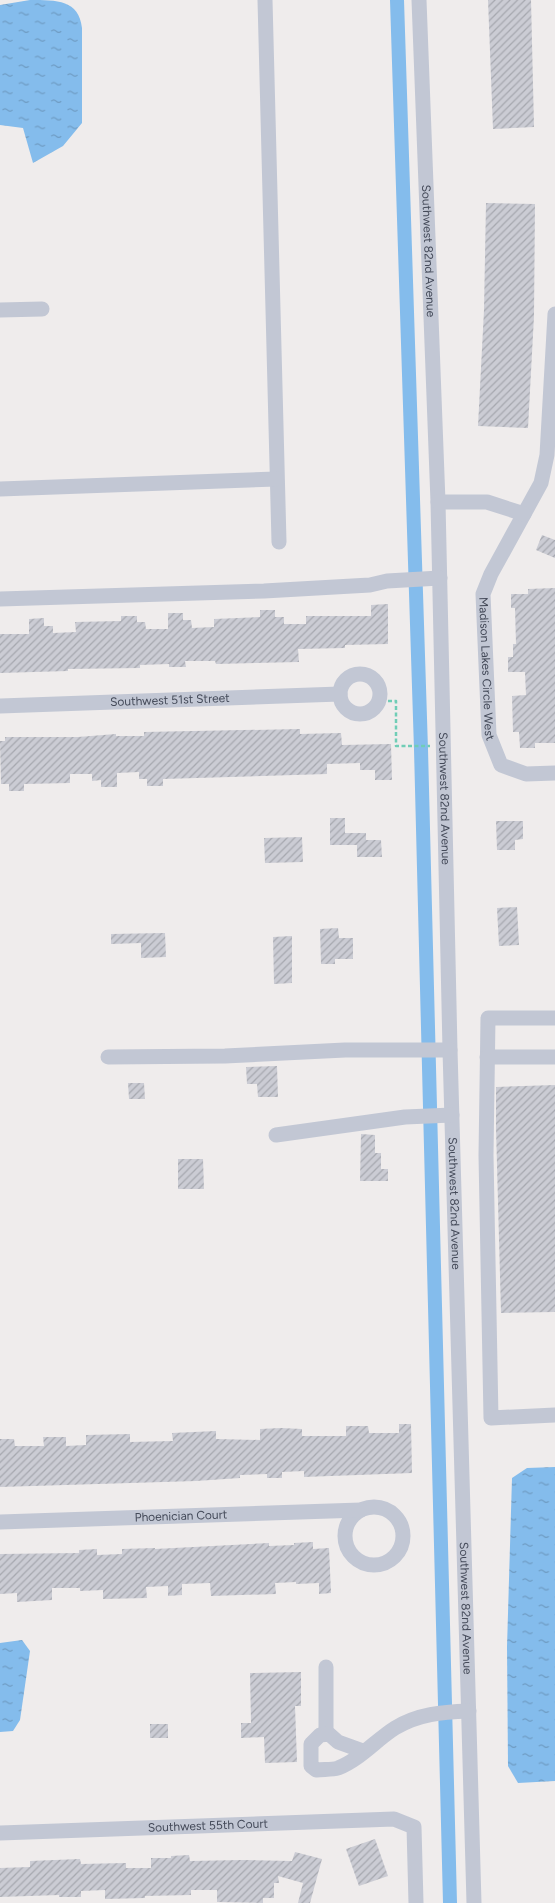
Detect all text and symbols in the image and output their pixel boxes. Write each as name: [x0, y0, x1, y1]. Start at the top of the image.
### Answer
street label: Southwest 82nd Avenue: [419, 184, 438, 318]
street label: Madison Lakes Circle West: [476, 597, 498, 743]
street label: Southwest 51st Street: [110, 691, 230, 709]
street label: Southwest 82nd Avenue: [436, 732, 453, 865]
street label: Southwest 82nd Avenue: [445, 1137, 463, 1270]
street label: Phoenician Court: [134, 1507, 228, 1525]
street label: Southwest 82nd Avenue: [457, 1542, 475, 1675]
street label: Southwest 55th Court: [148, 1816, 269, 1835]

